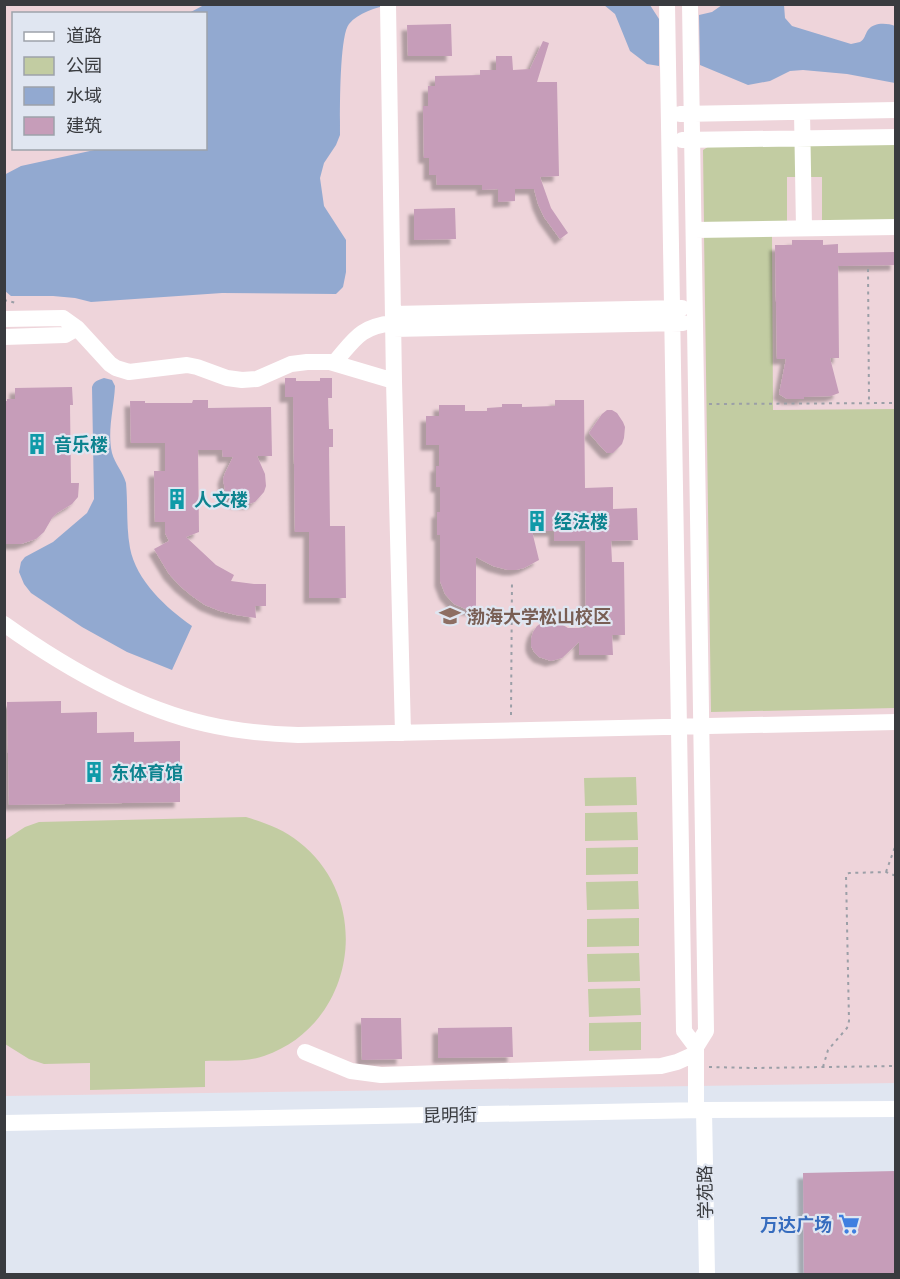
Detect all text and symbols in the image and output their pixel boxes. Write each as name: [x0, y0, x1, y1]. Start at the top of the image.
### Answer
legend: [12, 12, 207, 150]
text: 道路: [66, 25, 102, 46]
text: 公园: [66, 55, 102, 76]
text: 水域: [66, 85, 102, 106]
text: 建筑: [66, 115, 102, 136]
building icon: 音乐楼: [25, 432, 49, 456]
place label: 音乐楼: [54, 434, 108, 455]
building icon: 人文楼: [165, 487, 189, 511]
place label: 人文楼: [194, 489, 248, 510]
building icon: 经法楼: [525, 509, 549, 533]
place label: 经法楼: [554, 511, 608, 532]
school or university icon: 渤海大学松山校区: [438, 604, 462, 628]
place label: 渤海大学松山校区: [467, 606, 611, 627]
building icon: 东体育馆: [82, 760, 106, 784]
place label: 东体育馆: [111, 762, 183, 783]
street label: 昆明街: [423, 1104, 477, 1126]
street label: 学苑路: [694, 1165, 716, 1219]
supermarket icon: 万达广场: [837, 1212, 861, 1236]
place label: 万达广场: [760, 1214, 832, 1235]

